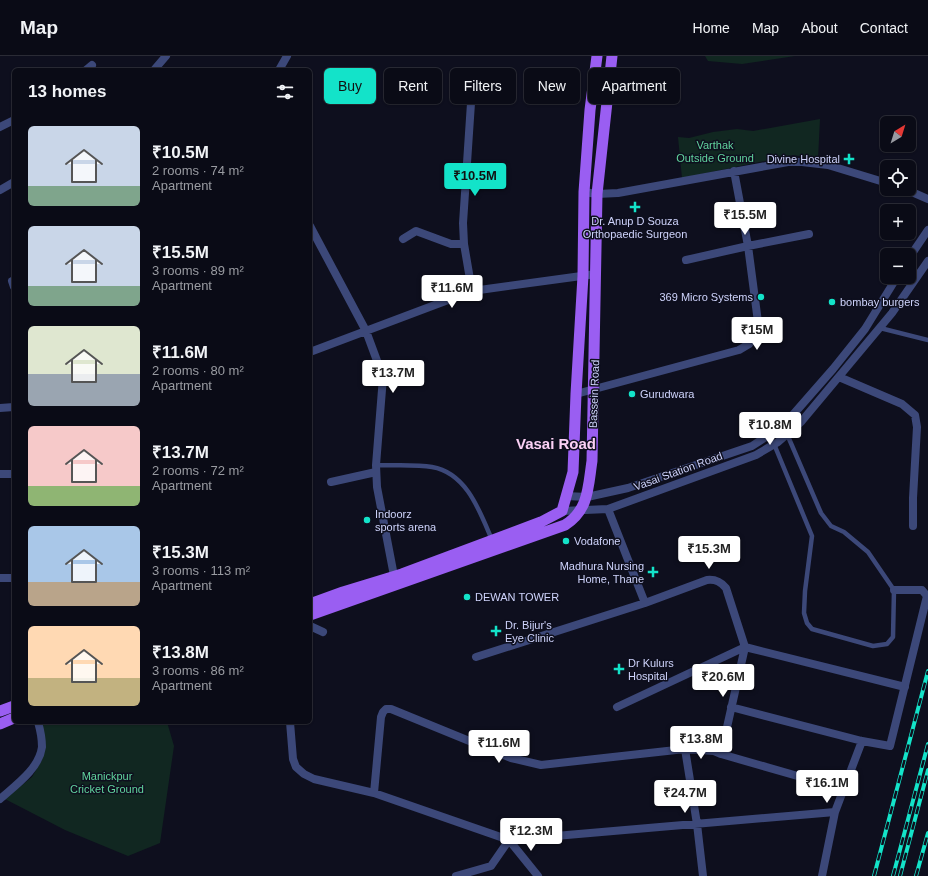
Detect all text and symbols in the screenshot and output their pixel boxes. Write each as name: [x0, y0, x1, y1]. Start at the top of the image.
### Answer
text: Map: [20, 17, 58, 38]
text: Home: [693, 20, 730, 36]
text: Map: [752, 20, 779, 36]
text: About: [801, 20, 838, 36]
text: Contact: [860, 20, 908, 36]
chip: Buy: [324, 68, 376, 104]
chip: Rent: [384, 68, 442, 104]
chip: Filters: [450, 68, 516, 104]
chip: New: [524, 68, 580, 104]
chip: Apartment: [588, 68, 680, 104]
icon: filters: [274, 81, 296, 103]
text: 13 homes: [28, 82, 106, 101]
north arrow: [880, 116, 916, 152]
map controls: [880, 116, 916, 284]
park label: Varthak Outside Ground: [676, 139, 754, 164]
icon: home: [60, 142, 108, 190]
text: ₹10.5M: [152, 143, 209, 162]
place label: Divine Hospital: [767, 153, 840, 165]
marker: Divine Hospital: [843, 153, 855, 165]
button: locate: [880, 160, 916, 196]
text: 2 rooms · 74 m²: [152, 163, 244, 178]
pin: ₹10.5M: [442, 163, 508, 197]
text: ₹10.5M: [453, 168, 497, 183]
text: Apartment: [152, 178, 212, 193]
marker: Dr. Anup D Souza Orthopaedic Surgeon: [629, 201, 641, 213]
pin: ₹15.5M: [712, 202, 778, 236]
button: +: [880, 204, 916, 240]
text: ₹15.5M: [723, 207, 767, 222]
place label: Dr. Anup D Souza Orthopaedic Surgeon: [583, 215, 687, 240]
icon: home: [60, 242, 108, 290]
text: ₹15.5M: [152, 243, 209, 262]
button: −: [880, 248, 916, 284]
text: 3 rooms · 89 m²: [152, 263, 244, 278]
pin: ₹11.6M: [419, 275, 485, 309]
text: Apartment: [152, 278, 212, 293]
text: ₹11.6M: [431, 280, 473, 295]
place label: 369 Micro Systems: [659, 291, 753, 303]
marker: 369 Micro Systems: [756, 292, 766, 302]
place label: bombay burgers: [840, 296, 920, 308]
marker: bombay burgers: [827, 297, 837, 307]
pin: ₹15M: [733, 317, 781, 351]
text: ₹15M: [741, 322, 773, 337]
icon: home: [60, 342, 108, 390]
text: ₹11.6M: [152, 343, 208, 362]
pin: ₹13.7M: [360, 360, 426, 394]
street label: Bassein Road: [587, 360, 601, 428]
text: 2 rooms · 80 m²: [152, 363, 244, 378]
text: ₹13.7M: [371, 365, 415, 380]
text: Apartment: [152, 378, 212, 393]
place label: Gurudwara: [640, 388, 695, 400]
marker: Gurudwara: [627, 389, 637, 399]
pin: ₹10.8M: [737, 412, 803, 446]
text: ₹10.8M: [748, 417, 792, 432]
district label: Vasai Road: [516, 435, 596, 452]
icon: home: [60, 442, 108, 490]
text: ₹13.7M: [152, 443, 209, 462]
street label: Vasai Station Road: [632, 449, 724, 493]
text: 2 rooms · 72 m²: [152, 463, 244, 478]
text: Apartment: [152, 478, 212, 493]
place label: Indoorz sports arena: [375, 508, 437, 533]
marker: Indoorz sports arena: [362, 515, 372, 525]
place label: Vodafone: [574, 535, 621, 547]
marker: Vodafone: [561, 536, 571, 546]
pin: ₹15.3M: [676, 536, 742, 570]
text: ₹15.3M: [687, 541, 731, 556]
icon: home: [60, 542, 108, 590]
text: ₹15.3M: [152, 543, 209, 562]
place label: Madhura Nursing Home, Thane: [560, 560, 644, 585]
text: 3 rooms · 113 m²: [152, 563, 250, 578]
marker: Madhura Nursing Home, Thane: [647, 566, 659, 578]
text: Apartment: [152, 578, 212, 593]
place label: DEWAN TOWER: [475, 591, 559, 603]
marker: DEWAN TOWER: [462, 592, 472, 602]
place label: Dr. Bijur's Eye Clinic: [505, 619, 554, 644]
marker: Dr. Bijur's Eye Clinic: [490, 625, 502, 637]
icon: home: [60, 642, 108, 690]
text: ₹13.8M: [152, 643, 209, 662]
place label: Dr Kulurs Hospital: [628, 657, 674, 682]
text: 3 rooms · 86 m²: [152, 663, 244, 678]
marker: Dr Kulurs Hospital: [613, 663, 625, 675]
pin: ₹20.6M: [690, 664, 756, 698]
text: ₹20.6M: [701, 669, 745, 684]
text: Apartment: [152, 678, 212, 693]
pin: ₹13.8M: [668, 726, 734, 760]
pin: ₹11.6M: [466, 730, 532, 764]
text: ₹13.8M: [679, 731, 723, 746]
text: ₹11.6M: [478, 735, 520, 750]
park label: Manickpur Cricket Ground: [70, 770, 144, 795]
pin: ₹16.1M: [794, 770, 860, 804]
text: ₹16.1M: [805, 775, 849, 790]
pin: ₹24.7M: [652, 780, 718, 814]
text: ₹24.7M: [663, 785, 707, 800]
pin: ₹12.3M: [498, 818, 564, 852]
text: ₹12.3M: [509, 823, 553, 838]

